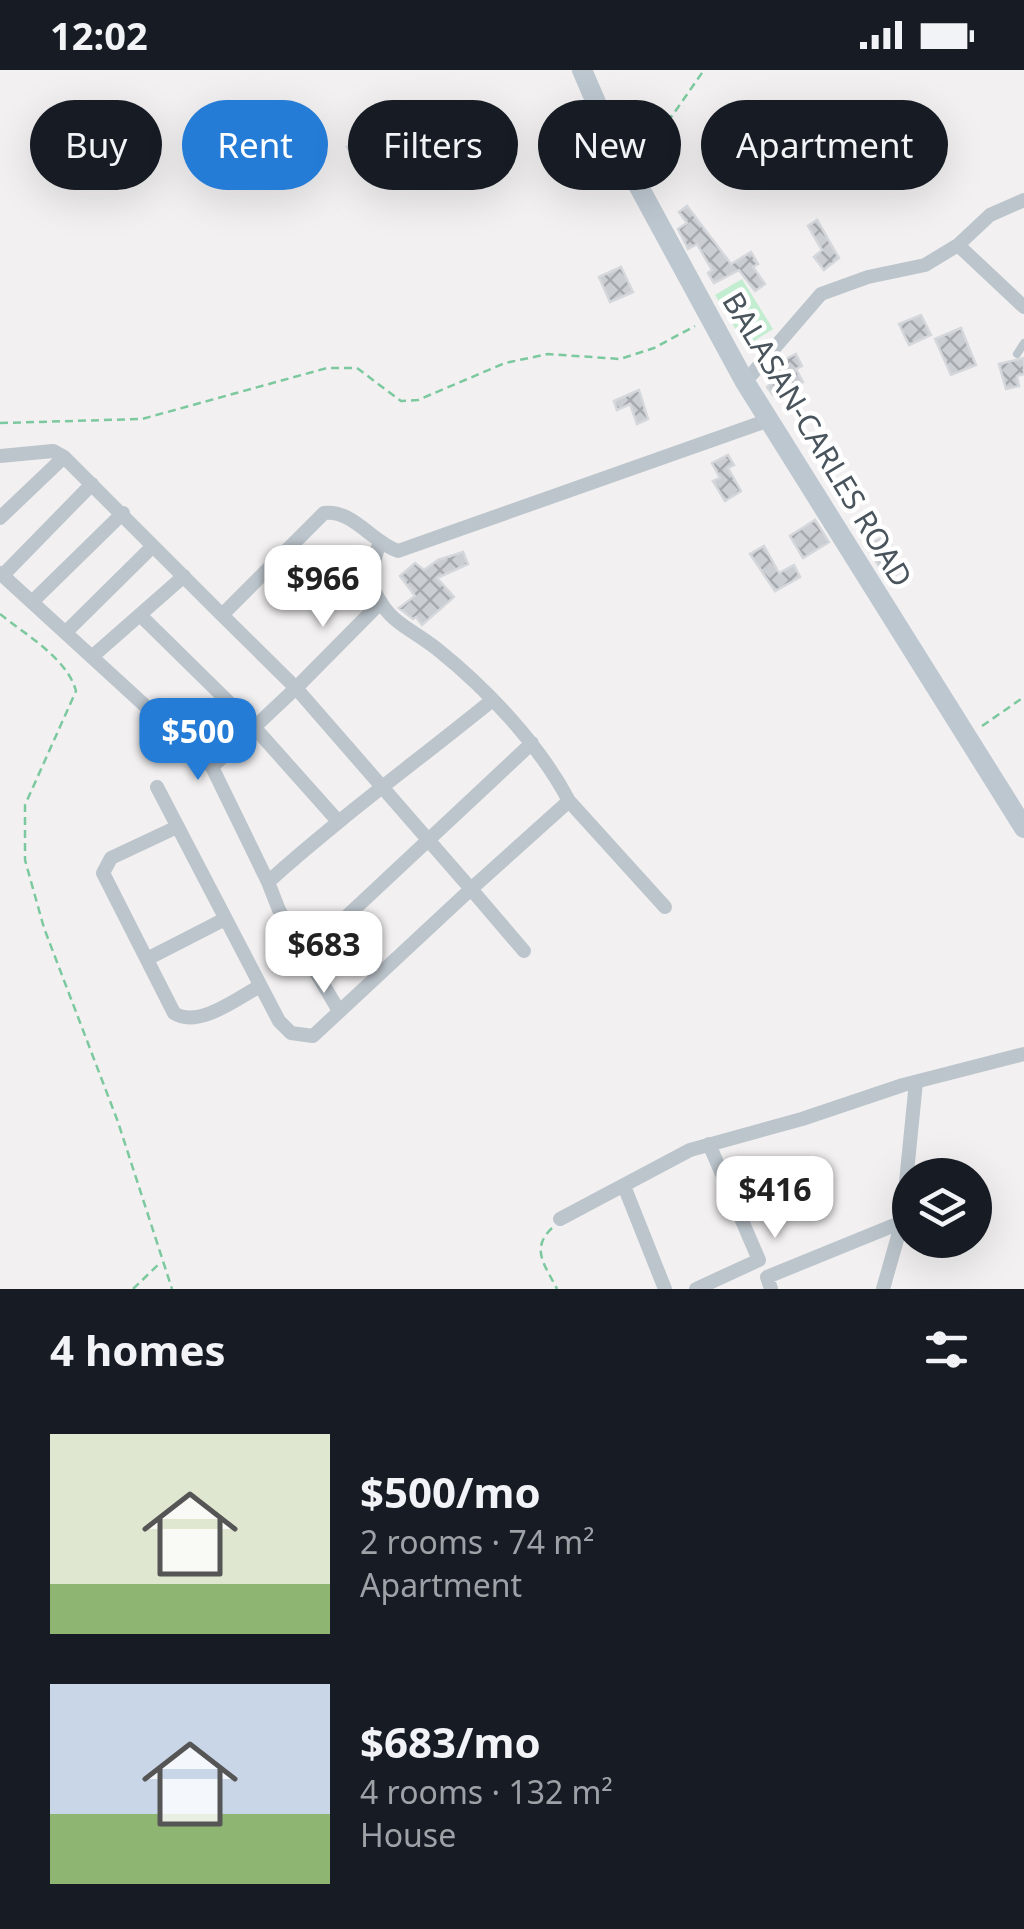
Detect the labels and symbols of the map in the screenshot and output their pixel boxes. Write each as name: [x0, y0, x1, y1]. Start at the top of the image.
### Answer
street label: BALASAN-CARLES ROAD: [713, 284, 923, 594]
pin: $966: [264, 545, 382, 630]
pin: $500: [139, 698, 257, 783]
pin: $683: [265, 911, 383, 996]
pin: $416: [716, 1156, 834, 1241]

